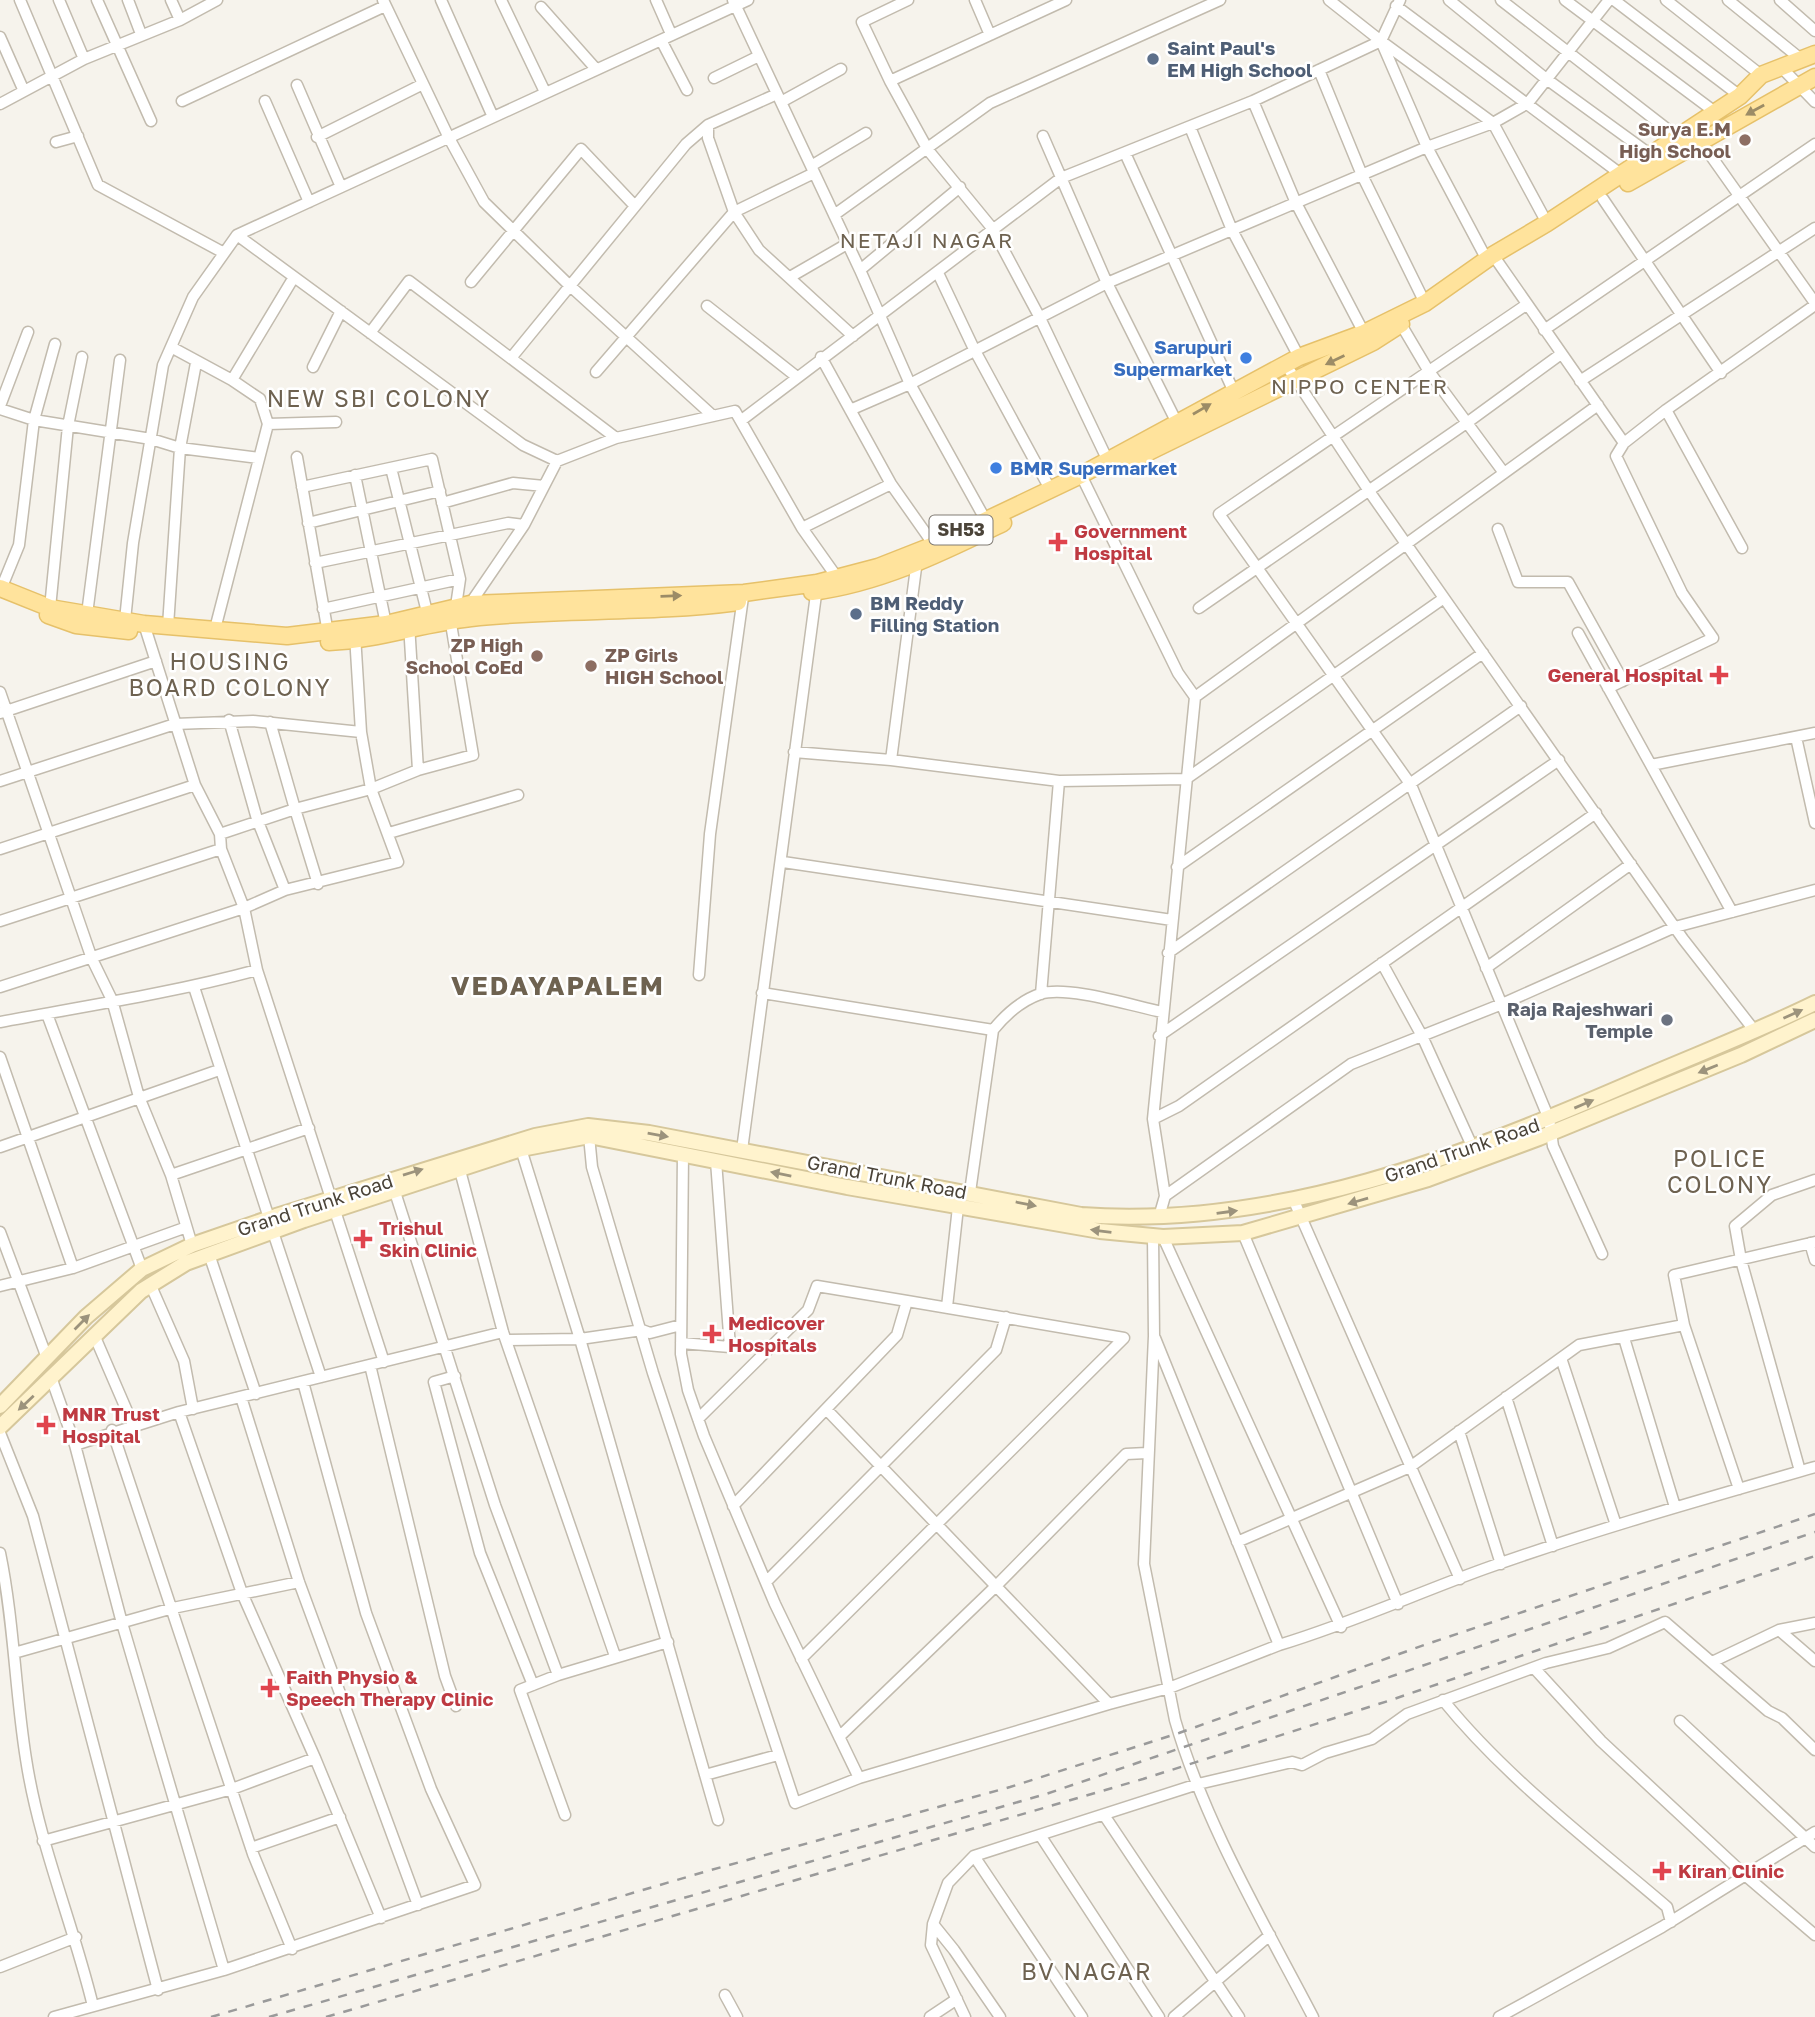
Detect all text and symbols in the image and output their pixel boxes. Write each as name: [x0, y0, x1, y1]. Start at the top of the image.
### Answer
place label: Saint Paul's EM High School: [1167, 36, 1312, 81]
marker: Saint Paul's EM High School: [1145, 51, 1161, 67]
one-way arrow: [1746, 104, 1765, 116]
place label: Surya E.M High School: [1619, 117, 1731, 162]
marker: Surya E.M High School: [1737, 132, 1753, 148]
district label: NETAJI NAGAR: [840, 227, 1014, 253]
place label: Sarupuri Supermarket: [1113, 335, 1232, 380]
marker: Sarupuri Supermarket: [1238, 350, 1254, 366]
one-way arrow: [1325, 355, 1345, 366]
district label: NIPPO CENTER: [1271, 373, 1449, 399]
district label: NEW SBI COLONY: [267, 384, 491, 412]
one-way arrow: [1192, 402, 1211, 415]
place label: BMR Supermarket: [1010, 456, 1177, 479]
marker: BMR Supermarket: [988, 460, 1004, 476]
road number: SH53: [930, 516, 992, 544]
place label: Government Hospital: [1074, 519, 1187, 564]
marker: Government Hospital: [1048, 532, 1068, 552]
one-way arrow: [660, 590, 682, 601]
place label: BM Reddy Filling Station: [870, 591, 999, 636]
marker: BM Reddy Filling Station: [848, 606, 864, 622]
place label: ZP High School CoEd: [406, 633, 523, 678]
place label: ZP Girls HIGH School: [605, 643, 723, 688]
district label: HOUSING BOARD COLONY: [129, 647, 331, 701]
marker: ZP High School CoEd: [529, 648, 545, 664]
marker: ZP Girls HIGH School: [583, 658, 599, 674]
place label: General Hospital: [1547, 663, 1703, 686]
marker: General Hospital: [1709, 665, 1729, 685]
district label: VEDAYAPALEM: [451, 970, 665, 1001]
place label: Raja Rajeshwari Temple: [1507, 997, 1653, 1042]
one-way arrow: [1783, 1008, 1804, 1019]
marker: Raja Rajeshwari Temple: [1659, 1012, 1675, 1028]
one-way arrow: [1698, 1063, 1719, 1074]
one-way arrow: [1574, 1098, 1594, 1110]
street label: Grand Trunk Road: [1381, 1112, 1542, 1187]
one-way arrow: [647, 1129, 669, 1140]
district label: POLICE COLONY: [1667, 1144, 1773, 1198]
street label: Grand Trunk Road: [805, 1150, 969, 1203]
one-way arrow: [403, 1167, 424, 1177]
street label: Grand Trunk Road: [234, 1169, 396, 1241]
one-way arrow: [770, 1169, 792, 1180]
one-way arrow: [1347, 1196, 1368, 1206]
one-way arrow: [1015, 1198, 1037, 1209]
one-way arrow: [1216, 1206, 1238, 1217]
place label: Trishul Skin Clinic: [379, 1216, 477, 1261]
one-way arrow: [1090, 1226, 1112, 1237]
marker: Trishul Skin Clinic: [353, 1229, 373, 1249]
place label: Medicover Hospitals: [728, 1311, 825, 1356]
one-way arrow: [73, 1313, 90, 1330]
marker: Medicover Hospitals: [702, 1324, 722, 1344]
one-way arrow: [18, 1394, 35, 1410]
place label: MNR Trust Hospital: [62, 1402, 160, 1447]
marker: MNR Trust Hospital: [36, 1415, 56, 1435]
place label: Faith Physio & Speech Therapy Clinic: [286, 1665, 493, 1710]
marker: Faith Physio & Speech Therapy Clinic: [260, 1678, 280, 1698]
place label: Kiran Clinic: [1678, 1859, 1784, 1882]
marker: Kiran Clinic: [1652, 1861, 1672, 1881]
district label: BV NAGAR: [1021, 1957, 1153, 1985]

